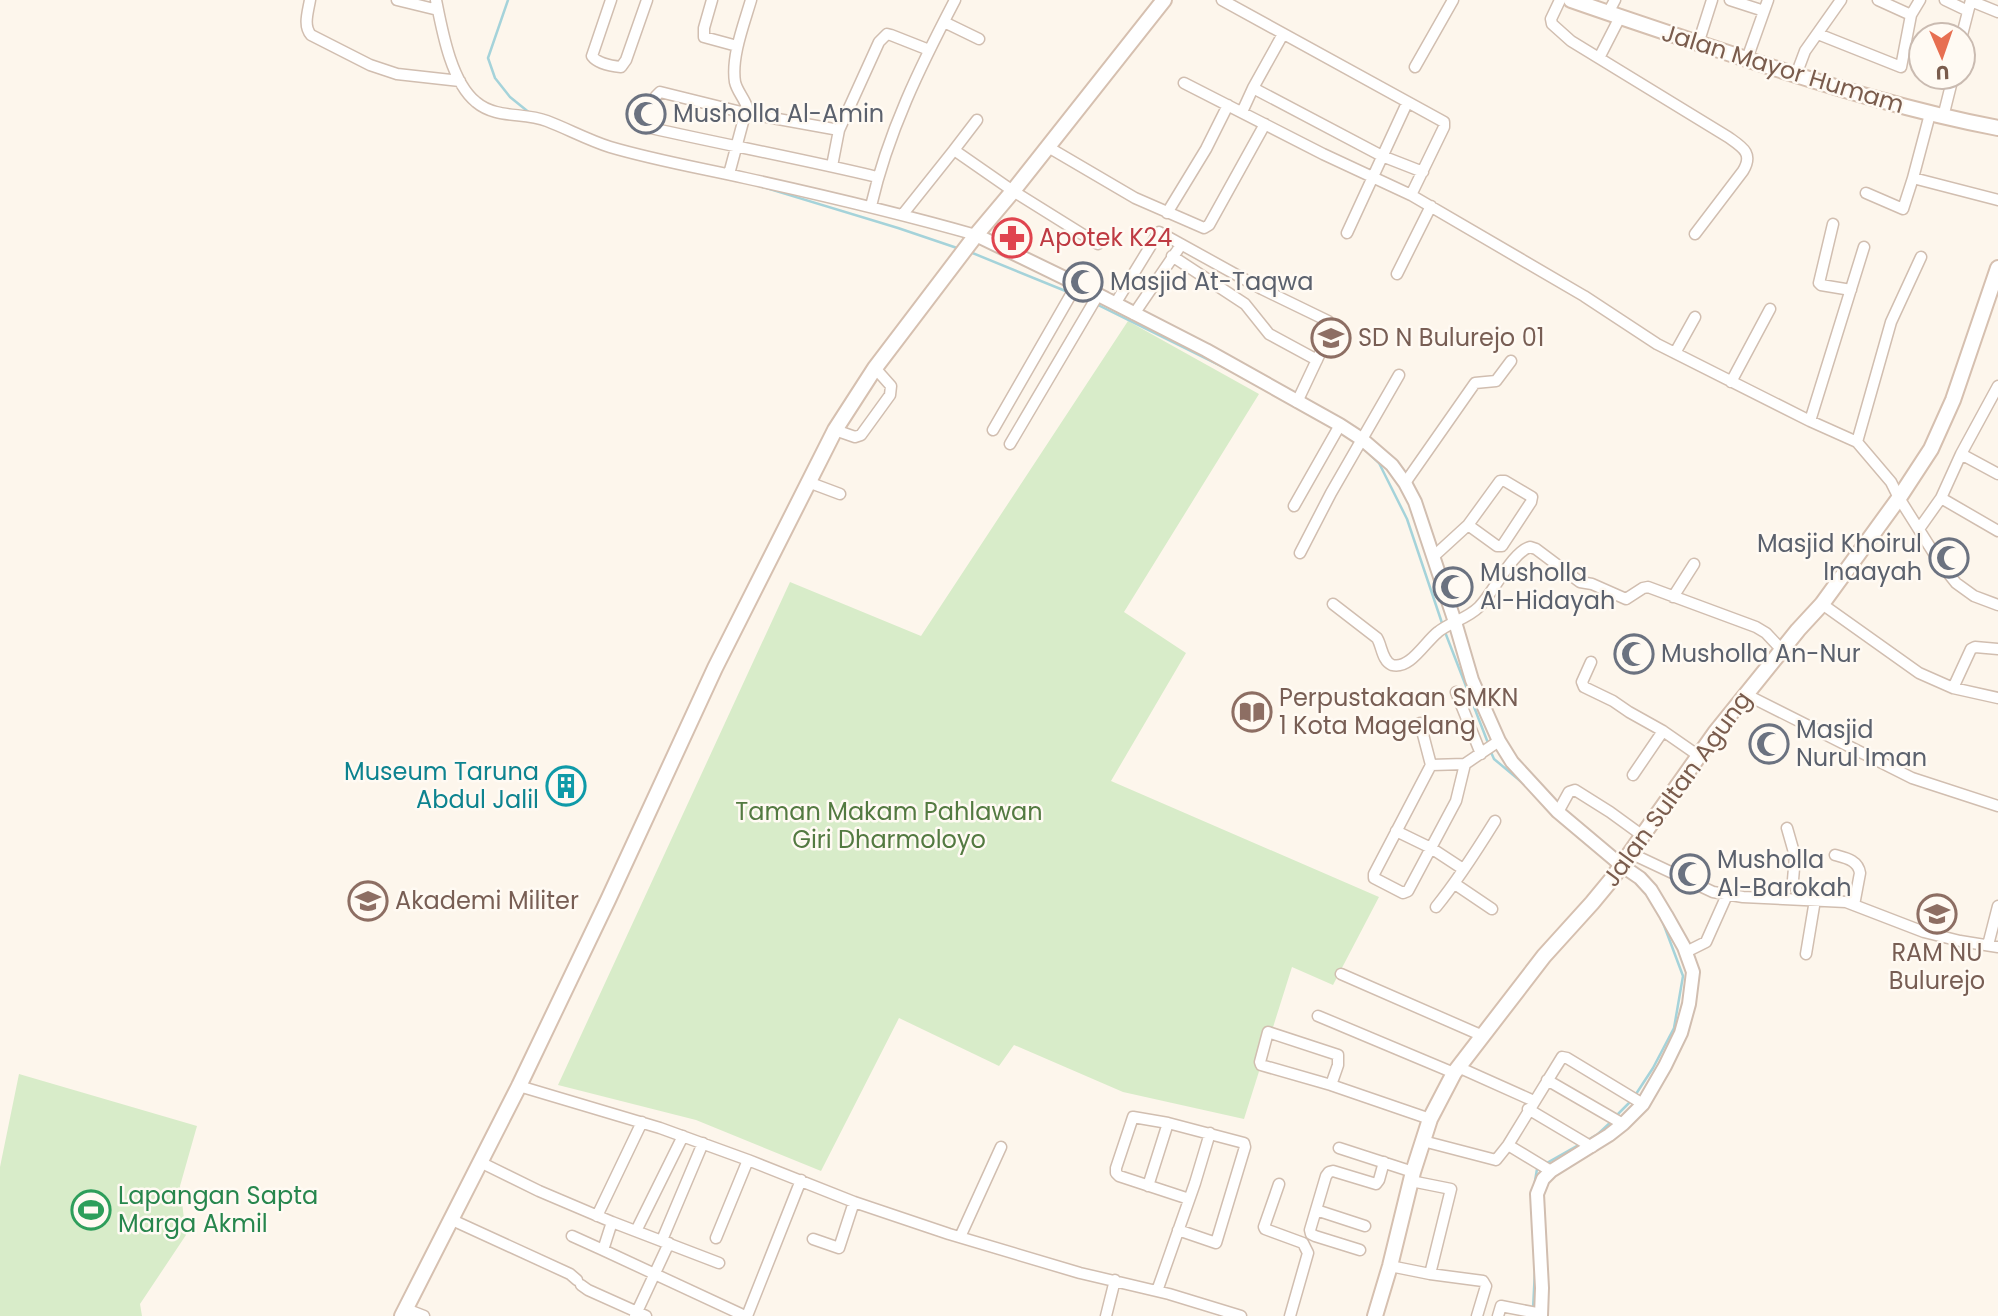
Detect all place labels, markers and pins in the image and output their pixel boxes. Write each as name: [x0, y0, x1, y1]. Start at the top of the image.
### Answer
mosque icon: Musholla Al-Amin: [625, 93, 667, 135]
place label: Musholla Al-Amin: [673, 97, 884, 130]
pharmacy icon: Apotek K24: [991, 217, 1033, 259]
place label: Apotek K24: [1039, 221, 1172, 254]
mosque icon: Masjid At-Taqwa: [1062, 261, 1104, 303]
place label: Masjid At-Taqwa: [1110, 265, 1313, 298]
school or university icon: SD N Bulurejo 01: [1310, 317, 1352, 359]
place label: SD N Bulurejo 01: [1358, 321, 1544, 354]
place label: Masjid Khoirul Inaayah: [1757, 527, 1922, 588]
mosque icon: Masjid Khoirul Inaayah: [1928, 537, 1970, 579]
place label: Musholla Al-Hidayah: [1480, 556, 1615, 617]
mosque icon: Musholla Al-Hidayah: [1432, 566, 1474, 608]
mosque icon: Musholla An-Nur: [1613, 633, 1655, 675]
place label: Musholla An-Nur: [1661, 637, 1861, 670]
place label: Perpustakaan SMKN 1 Kota Magelang: [1279, 681, 1518, 742]
library icon: Perpustakaan SMKN 1 Kota Magelang: [1231, 691, 1273, 733]
place label: Masjid Nurul Iman: [1796, 713, 1927, 774]
mosque icon: Masjid Nurul Iman: [1748, 723, 1790, 765]
place label: Museum Taruna Abdul Jalil: [344, 755, 539, 816]
building icon: Museum Taruna Abdul Jalil: [545, 765, 587, 807]
place label: Musholla Al-Barokah: [1717, 843, 1852, 904]
mosque icon: Musholla Al-Barokah: [1669, 853, 1711, 895]
school or university icon: Akademi Militer: [347, 880, 389, 922]
place label: Akademi Militer: [395, 884, 579, 917]
school or university icon: RAM NU Bulurejo: [1916, 893, 1958, 935]
place label: RAM NU Bulurejo: [1889, 936, 1985, 997]
place label: Lapangan Sapta Marga Akmil: [118, 1179, 318, 1240]
sports icon: Lapangan Sapta Marga Akmil: [70, 1189, 112, 1231]

